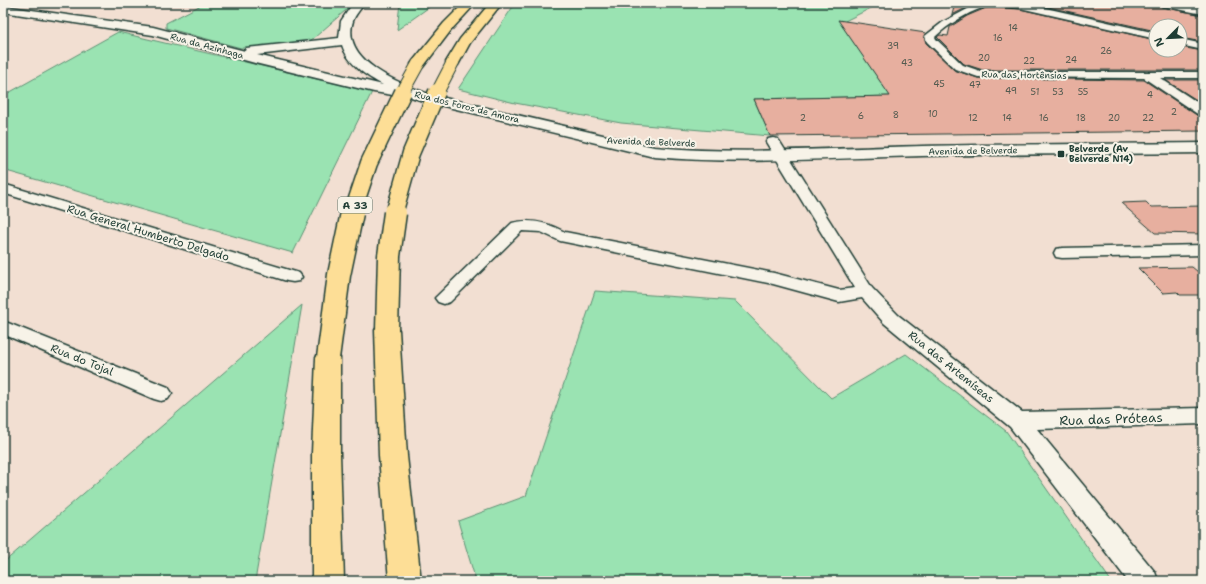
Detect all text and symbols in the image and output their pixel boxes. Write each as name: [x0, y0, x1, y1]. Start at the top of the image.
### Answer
north arrow: [1148, 18, 1188, 58]
house number: 14: [1008, 22, 1018, 34]
street label: Rua da Azinhaga: [169, 30, 245, 62]
house number: 16: [993, 32, 1003, 44]
text: N: [1151, 35, 1168, 49]
house number: 39: [887, 40, 899, 52]
house number: 26: [1100, 45, 1112, 57]
house number: 20: [978, 52, 990, 64]
house number: 24: [1065, 54, 1077, 66]
house number: 22: [1023, 55, 1035, 67]
house number: 43: [901, 57, 913, 69]
street label: Rua das Hortênsias: [981, 68, 1067, 82]
house number: 45: [933, 78, 945, 90]
house number: 47: [969, 79, 981, 91]
house number: 49: [1005, 85, 1017, 97]
house number: 51: [1031, 86, 1039, 98]
house number: 53: [1052, 86, 1064, 98]
house number: 55: [1078, 86, 1088, 98]
street label: Rua dos Foros de Amora: [413, 88, 521, 126]
house number: 4: [1147, 89, 1153, 101]
house number: 2: [1171, 106, 1177, 118]
house number: 10: [928, 108, 938, 120]
house number: 8: [893, 109, 899, 121]
house number: 6: [858, 110, 864, 122]
house number: 2: [800, 112, 806, 124]
house number: 12: [968, 112, 978, 124]
house number: 14: [1002, 112, 1012, 124]
house number: 16: [1039, 112, 1049, 124]
house number: 18: [1076, 112, 1086, 124]
house number: 20: [1108, 112, 1120, 124]
house number: 22: [1142, 112, 1154, 124]
street label: Avenida de Belverde: [606, 134, 696, 150]
place label: Belverde (Av Belverde N14): [1069, 143, 1133, 165]
street label: Avenida de Belverde: [928, 144, 1018, 158]
marker: Belverde (Av Belverde N14): [1056, 149, 1066, 159]
road number: A 33: [338, 197, 372, 213]
street label: Rua General Humberto Delgado: [65, 201, 231, 265]
street label: Rua das Artemíseas: [905, 328, 997, 406]
street label: Rua do Tojal: [48, 341, 116, 380]
street label: Rua das Próteas: [1059, 409, 1163, 429]

